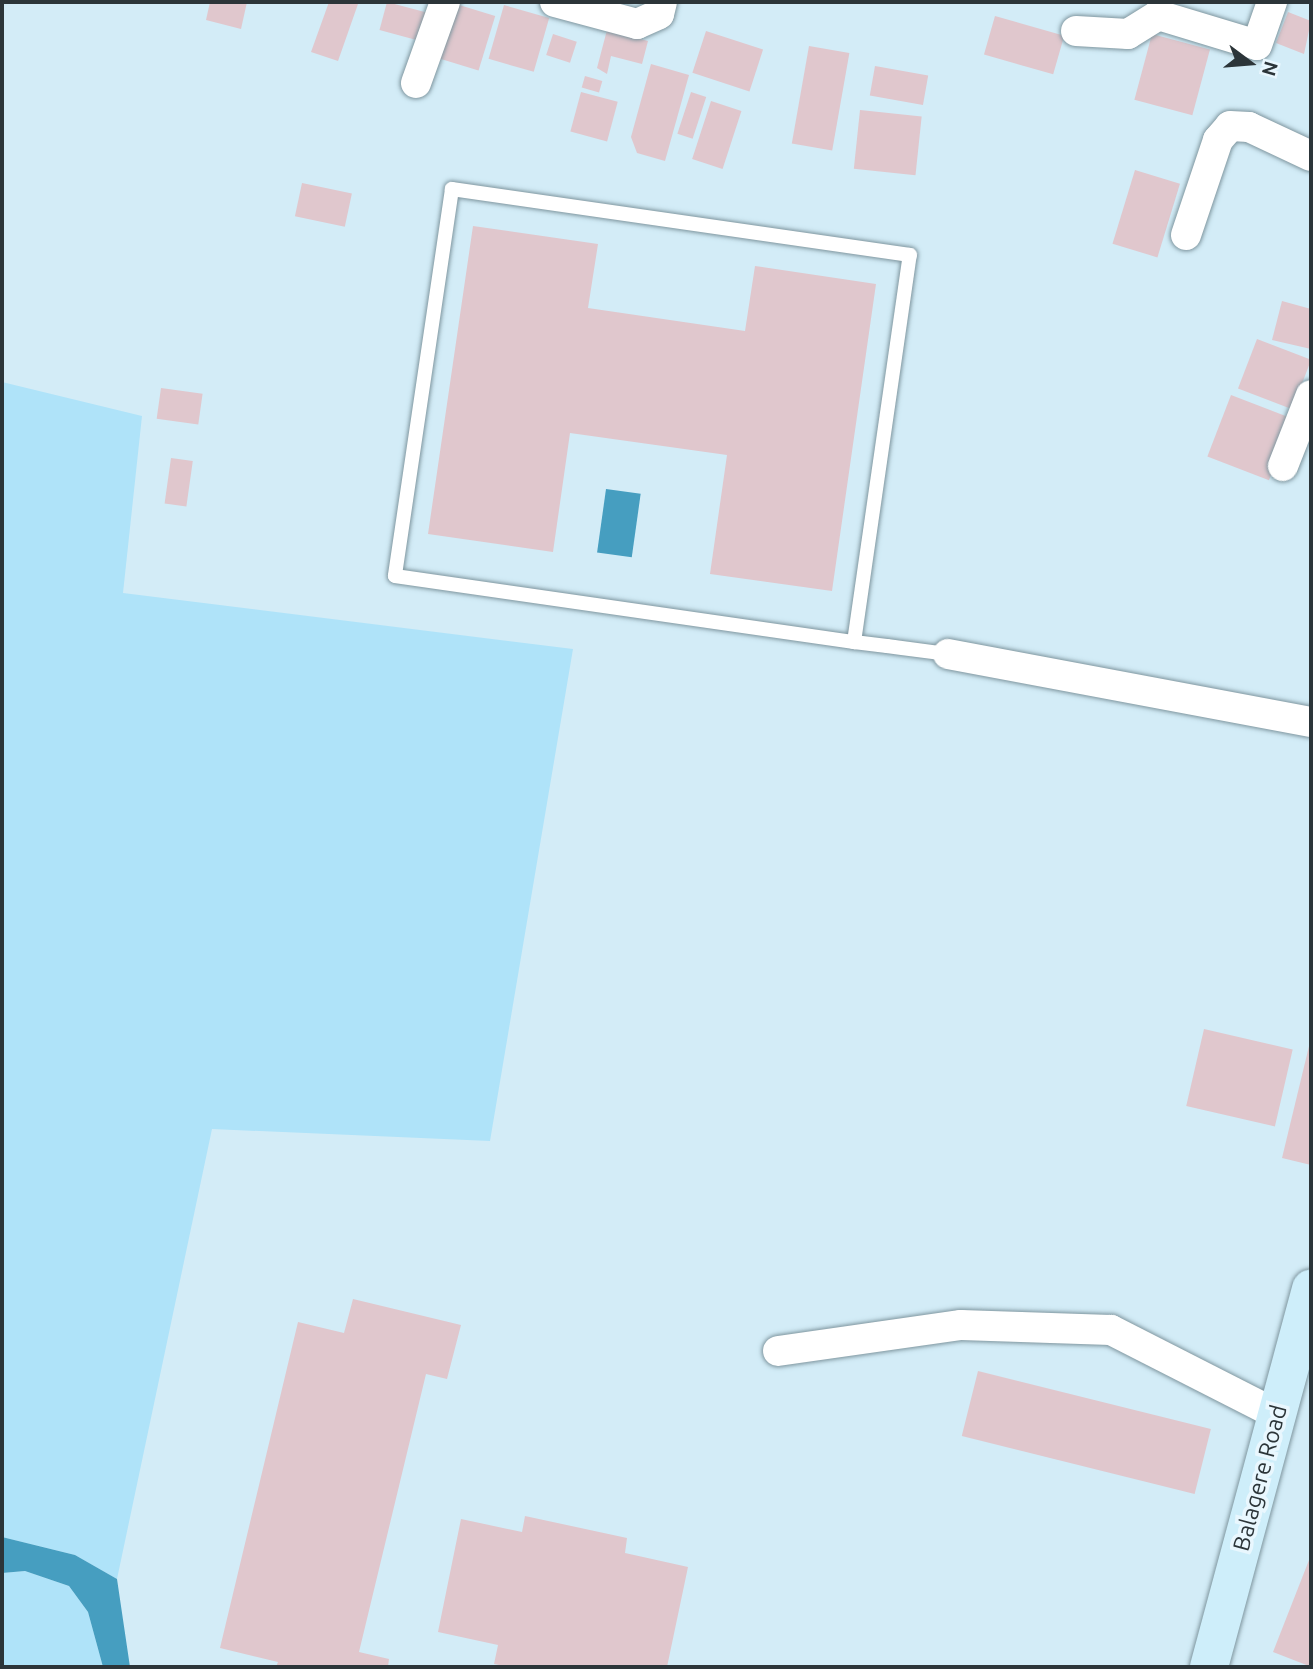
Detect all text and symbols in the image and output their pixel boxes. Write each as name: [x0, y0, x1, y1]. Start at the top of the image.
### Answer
north arrow: [1215, 28, 1285, 98]
text: N: [1258, 59, 1283, 79]
street label: Balagere Road: [1227, 1402, 1293, 1554]

